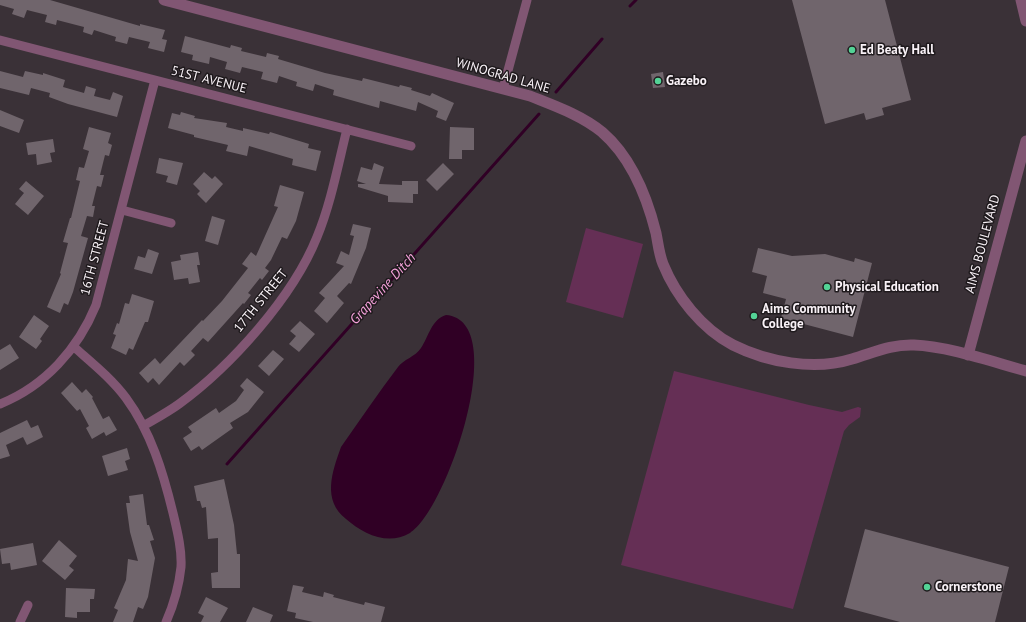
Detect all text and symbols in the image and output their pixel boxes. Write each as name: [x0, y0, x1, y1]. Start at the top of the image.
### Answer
place label: Ed Beaty Hall: [860, 42, 934, 58]
marker: Ed Beaty Hall: [847, 45, 857, 55]
street label: WINOGRAD LANE: [454, 55, 552, 97]
street label: 51ST AVENUE: [170, 63, 248, 97]
place label: Gazebo: [666, 73, 707, 89]
marker: Gazebo: [653, 76, 663, 86]
street label: AIMS BOULEVARD: [962, 193, 1004, 295]
street label: 16TH STREET: [78, 219, 112, 297]
water label: Grapevine Ditch: [346, 250, 420, 328]
street label: 17TH STREET: [231, 266, 291, 336]
place label: Physical Education: [835, 279, 939, 295]
marker: Physical Education: [822, 282, 832, 292]
place label: Aims Community College: [762, 301, 855, 332]
marker: Aims Community College: [749, 311, 759, 321]
place label: Cornerstone: [935, 579, 1002, 595]
marker: Cornerstone: [922, 582, 932, 592]

